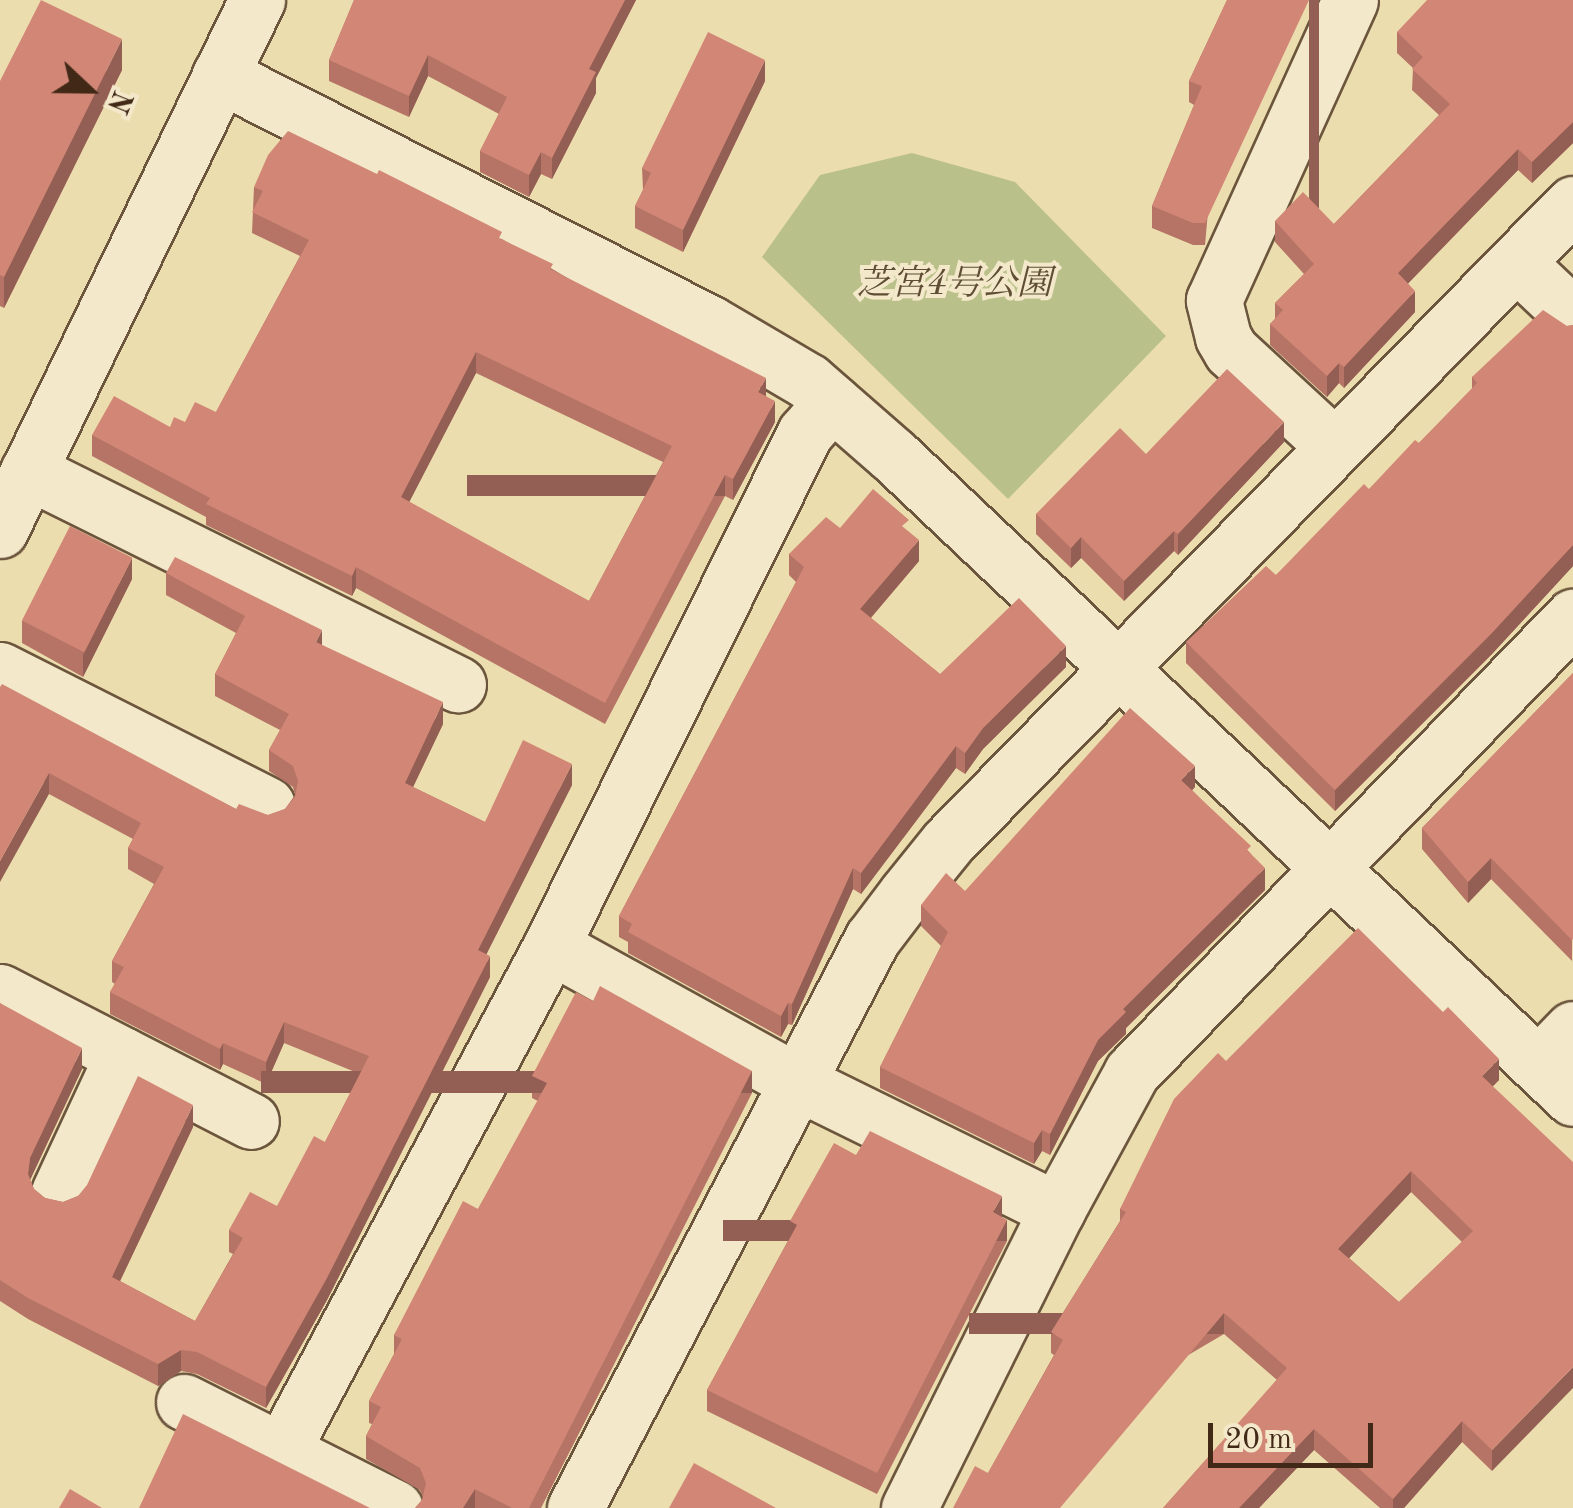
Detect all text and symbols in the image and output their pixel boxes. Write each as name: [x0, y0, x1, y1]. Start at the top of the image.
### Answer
north arrow: [40, 40, 140, 140]
text: N: [101, 86, 135, 116]
park label: 芝宮4号公園: [856, 264, 1052, 306]
scale bar: [1213, 1403, 1378, 1465]
text: 20 m: [1225, 1425, 1292, 1455]

